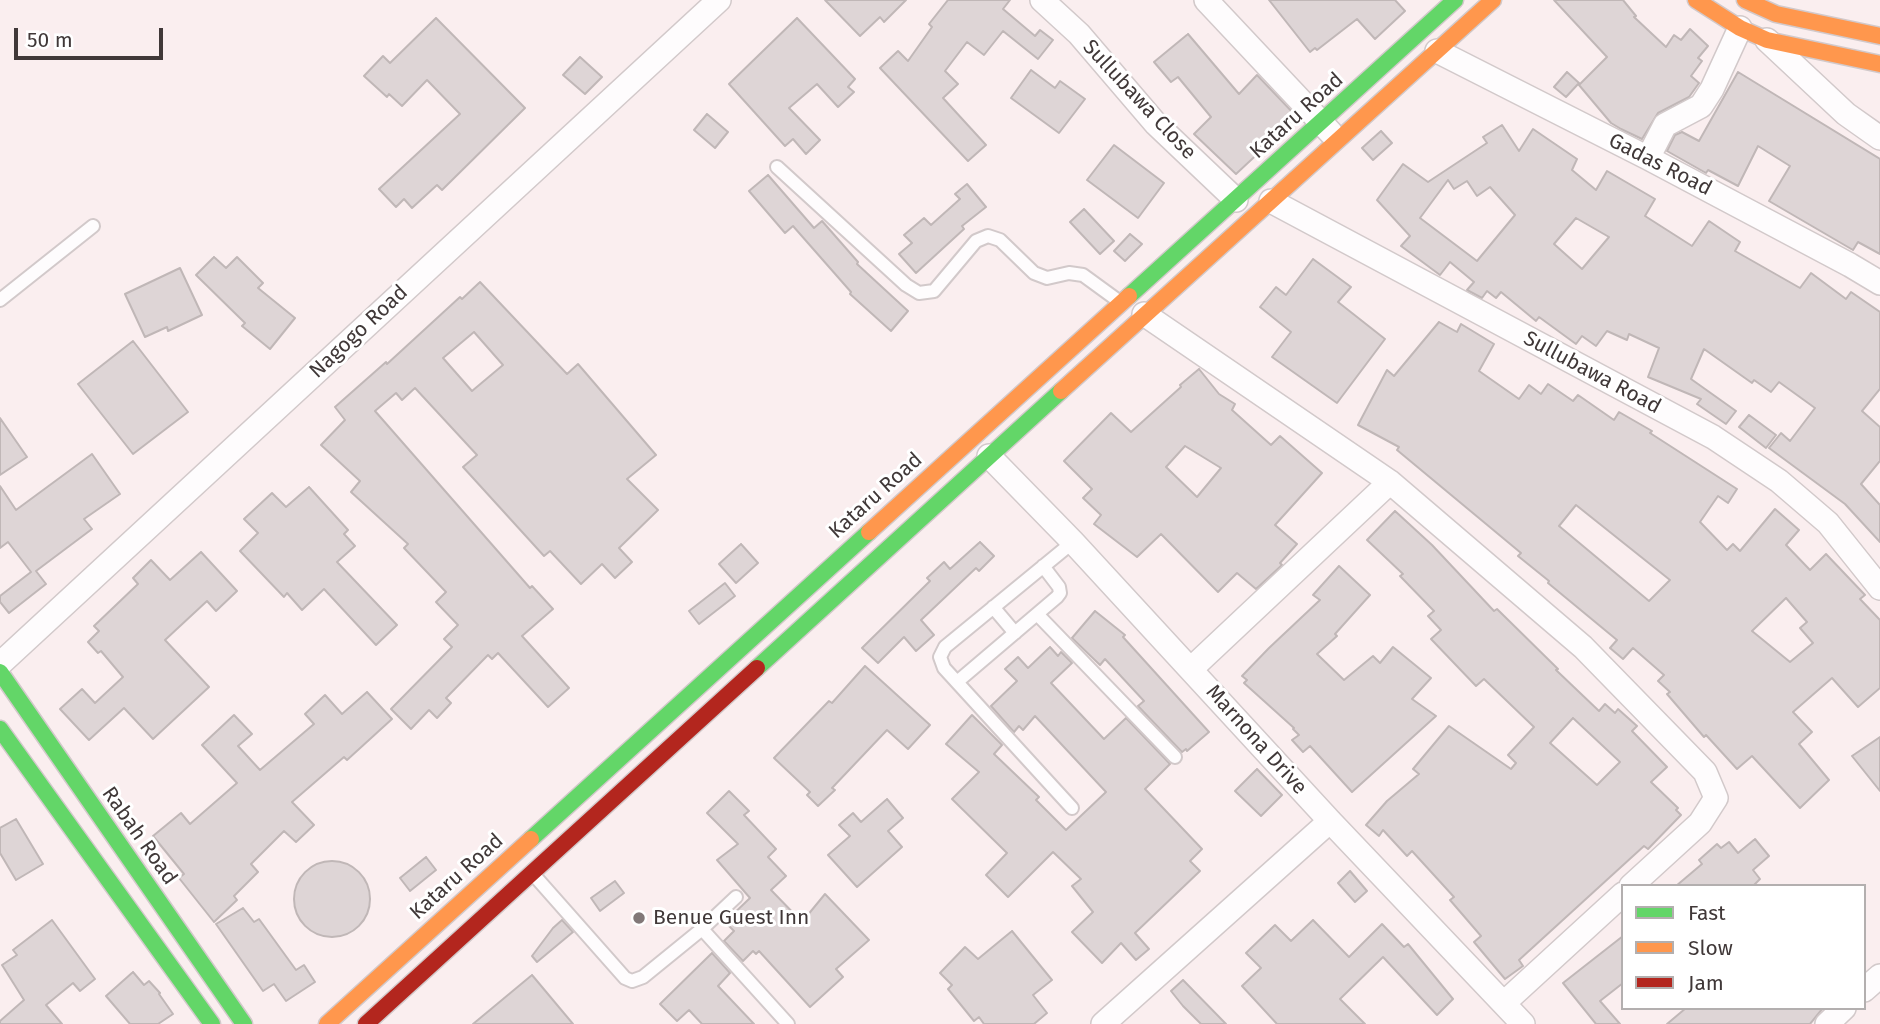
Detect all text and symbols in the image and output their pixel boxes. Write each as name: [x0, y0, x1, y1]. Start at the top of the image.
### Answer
scale bar: [18, 14, 166, 58]
text: 50 m: [27, 27, 73, 53]
street label: Sullubawa Close: [1077, 35, 1201, 165]
street label: Kataru Road: [1245, 68, 1349, 164]
street label: Gadas Road: [1604, 128, 1716, 202]
street label: Nagogo Road: [305, 280, 413, 384]
street label: Sullubawa Road: [1519, 326, 1665, 420]
street label: Kataru Road: [824, 448, 928, 544]
street label: Marnona Drive: [1200, 680, 1312, 800]
street label: Rabah Road: [96, 782, 182, 890]
street label: Kataru Road: [405, 829, 509, 925]
legend: [1621, 884, 1866, 1010]
text: Fast: [1688, 900, 1726, 926]
place label: Benue Guest Inn: [653, 905, 809, 931]
marker: Benue Guest Inn: [631, 910, 647, 926]
text: Slow: [1688, 935, 1733, 961]
text: Jam: [1688, 970, 1724, 996]

